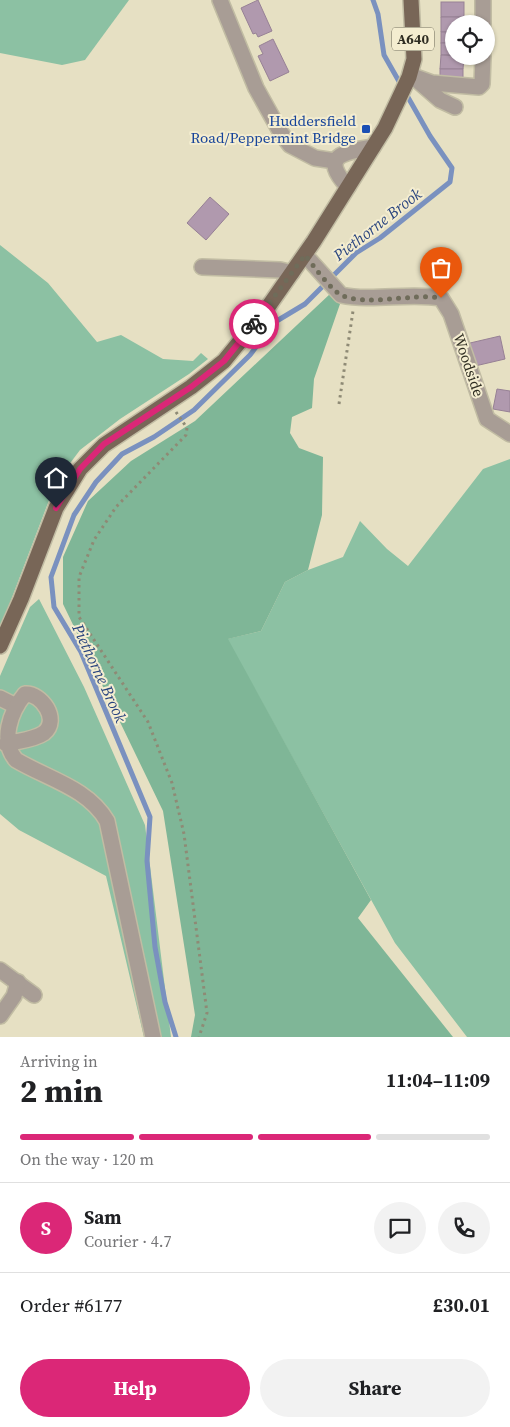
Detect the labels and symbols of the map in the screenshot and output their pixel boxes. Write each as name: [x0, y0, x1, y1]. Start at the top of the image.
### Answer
road number: A640: [392, 28, 434, 50]
place label: Huddersfield Road/Peppermint Bridge: [190, 110, 356, 148]
marker: Huddersfield Road/Peppermint Bridge: [360, 123, 372, 135]
water label: Piethorne Brook: [328, 182, 426, 266]
pin: [420, 247, 462, 298]
courier: [229, 299, 279, 349]
street label: Woodside: [448, 331, 490, 400]
pin: [35, 457, 77, 508]
water label: Piethorne Brook: [67, 619, 133, 726]

